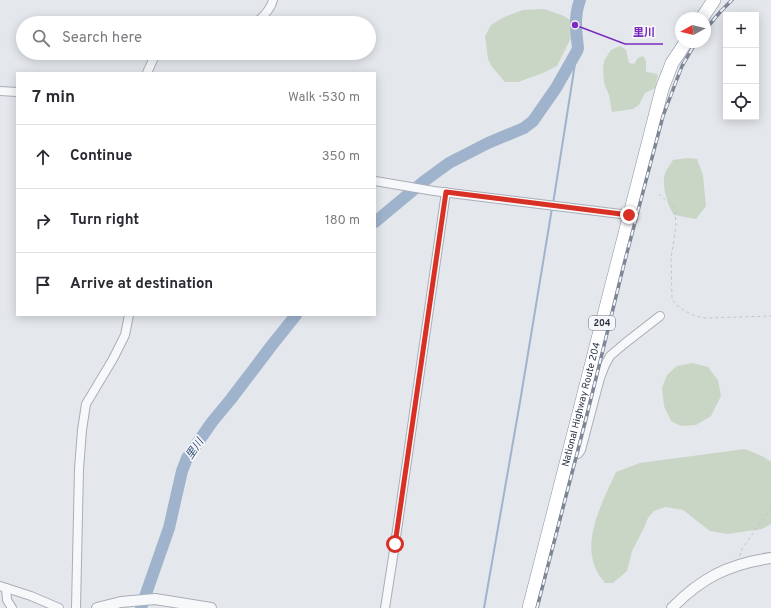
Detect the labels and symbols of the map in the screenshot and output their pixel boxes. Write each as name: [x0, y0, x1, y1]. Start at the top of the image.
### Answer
north arrow: [675, 12, 711, 48]
callout: 里川: [625, 21, 663, 44]
text: 里川: [633, 26, 655, 40]
route end: [620, 206, 638, 224]
road number: 204: [589, 316, 615, 330]
street label: National Highway Route 204: [559, 341, 603, 468]
water label: 里川: [183, 435, 208, 462]
route start: [386, 535, 404, 553]

